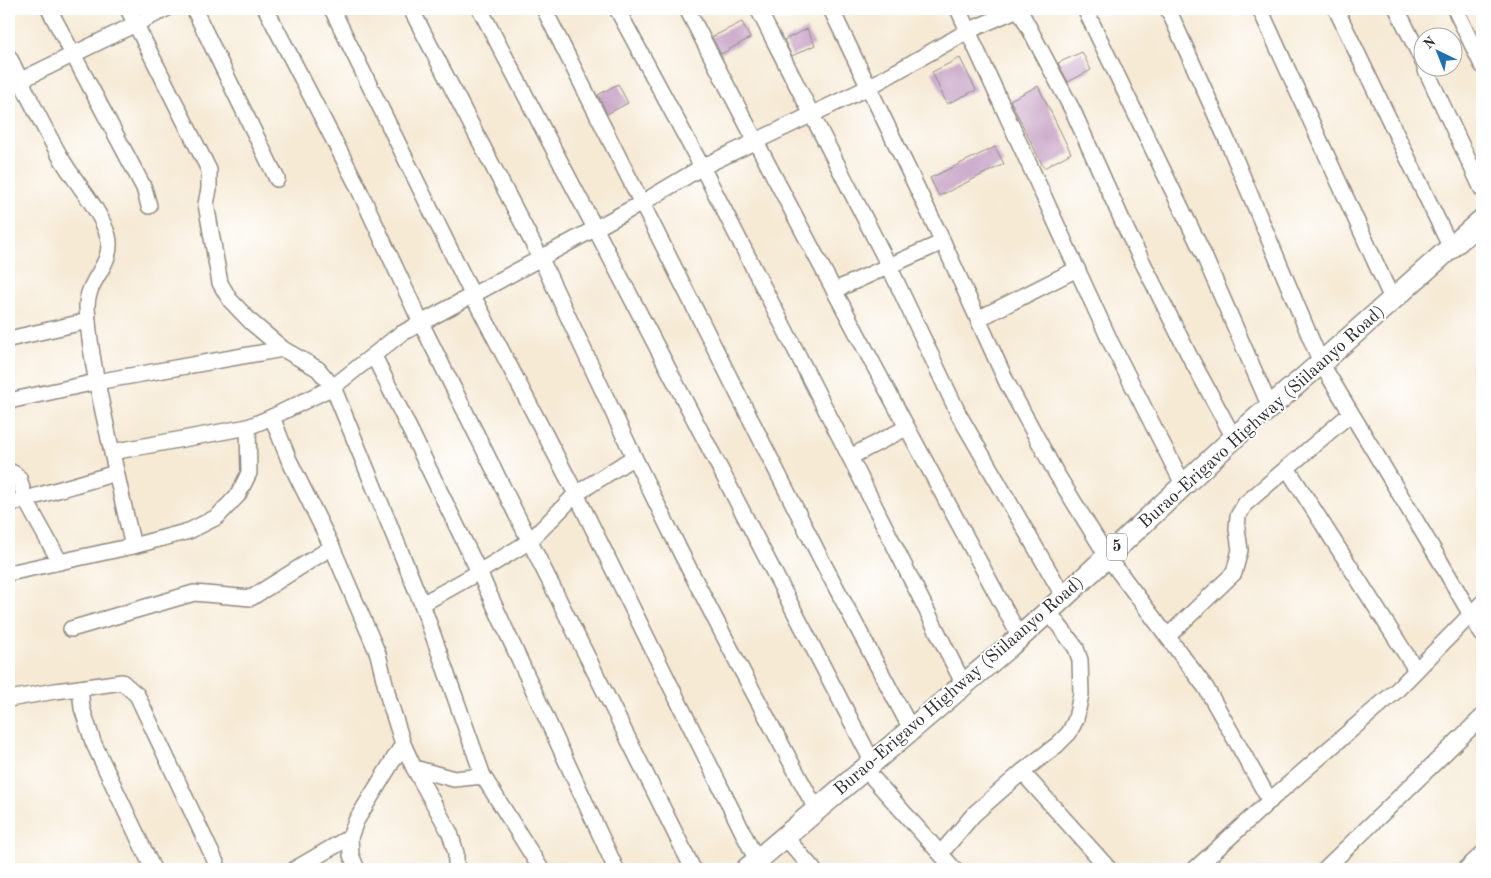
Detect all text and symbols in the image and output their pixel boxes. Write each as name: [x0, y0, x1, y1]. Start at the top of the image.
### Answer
north arrow: [1414, 28, 1464, 78]
text: N: [1421, 34, 1439, 52]
street label: Burao-Erigavo Highway (Siilaanyo Road): [1135, 301, 1388, 532]
road number: 5: [1107, 534, 1127, 560]
street label: Burao-Erigavo Highway (Siilaanyo Road): [830, 572, 1087, 799]

